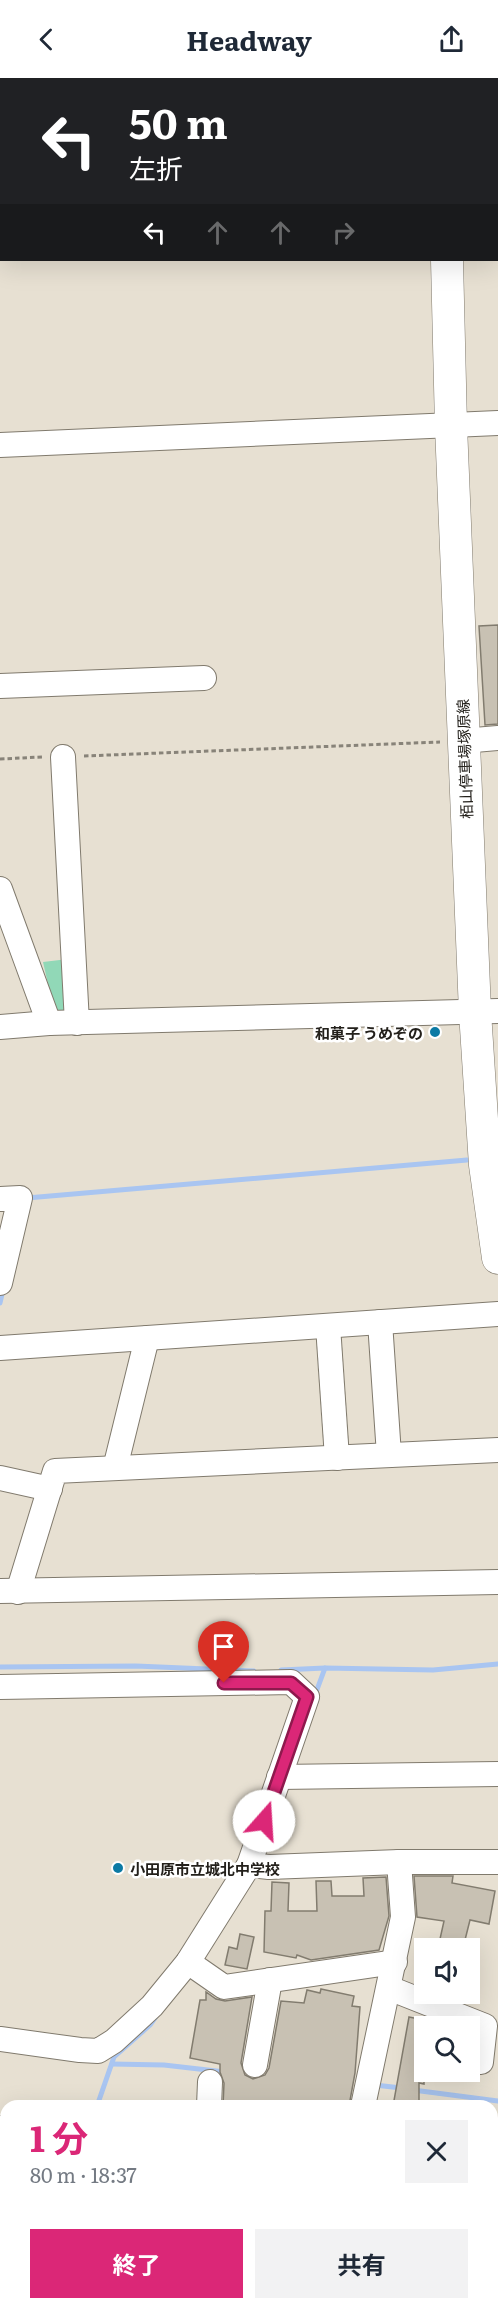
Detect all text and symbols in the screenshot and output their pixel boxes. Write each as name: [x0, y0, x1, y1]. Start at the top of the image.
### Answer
text: Headway: [186, 19, 312, 59]
icon: back: [30, 23, 63, 56]
icon: share: [435, 23, 468, 56]
text: 50 m: [129, 90, 228, 152]
icon: left: [30, 102, 108, 180]
text: 左折: [129, 147, 183, 187]
icon: left: [138, 216, 171, 249]
icon: ahead: [201, 216, 234, 249]
icon: ahead: [264, 216, 297, 249]
icon: right: [327, 216, 360, 249]
street label: 栢山停車場塚原線: [450, 699, 478, 819]
place label: 和菓子 うめぞの: [315, 1021, 423, 1044]
marker: 和菓子 うめぞの: [428, 1025, 442, 1039]
pin: [198, 1621, 249, 1683]
icon: arrive: [207, 1630, 240, 1663]
position arrow: [232, 1789, 296, 1853]
place label: 小田原市立城北中学校: [130, 1857, 280, 1880]
marker: 小田原市立城北中学校: [111, 1861, 125, 1875]
map controls: [414, 1938, 480, 2082]
button: sound: [414, 1938, 480, 2004]
button: search: [414, 2016, 480, 2082]
text: 1 分: [30, 2110, 88, 2163]
button: close: [405, 2120, 468, 2183]
text: 80 m · 18:37: [30, 2159, 137, 2189]
button: 終了: [30, 2229, 243, 2298]
button: 共有: [255, 2229, 468, 2298]

